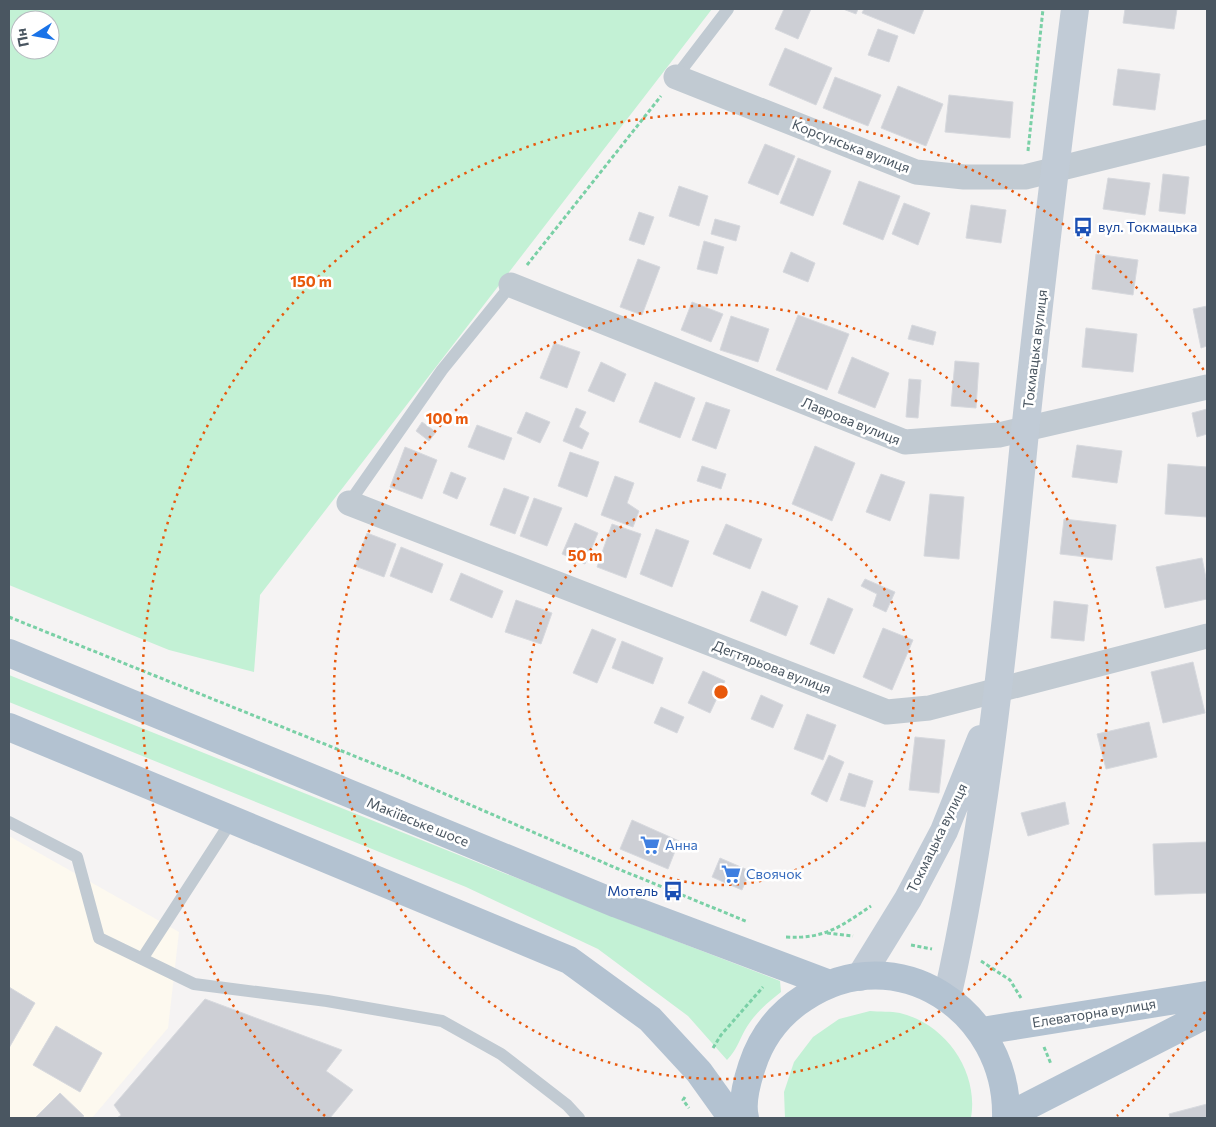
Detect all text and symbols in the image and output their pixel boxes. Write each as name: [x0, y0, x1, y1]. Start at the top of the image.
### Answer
north arrow: [10, 10, 60, 60]
text: Пн: [12, 27, 32, 48]
street label: Корсунська вулиця: [790, 115, 913, 176]
bus stop icon: вул. Токмацька: [1072, 216, 1094, 238]
place label: вул. Токмацька: [1098, 218, 1197, 235]
text: 150 m: [290, 272, 332, 290]
street label: Токмацька вулиця: [1019, 289, 1050, 409]
street label: Лаврова вулиця: [799, 393, 903, 448]
text: 100 m: [426, 409, 468, 427]
text: 50 m: [568, 546, 602, 564]
street label: Дегтярьова вулиця: [711, 636, 834, 697]
centre of rings: [712, 683, 730, 701]
street label: Токмацька вулиця: [903, 780, 970, 895]
street label: Макіївське шосе: [365, 793, 472, 850]
supermarket icon: Анна: [639, 834, 661, 856]
place label: Анна: [665, 836, 698, 853]
supermarket icon: Своячок: [720, 863, 742, 885]
place label: Своячок: [746, 865, 803, 882]
bus stop icon: Мотель: [662, 880, 684, 902]
place label: Мотель: [607, 882, 658, 899]
street label: Елеваторна вулиця: [1031, 994, 1157, 1031]

